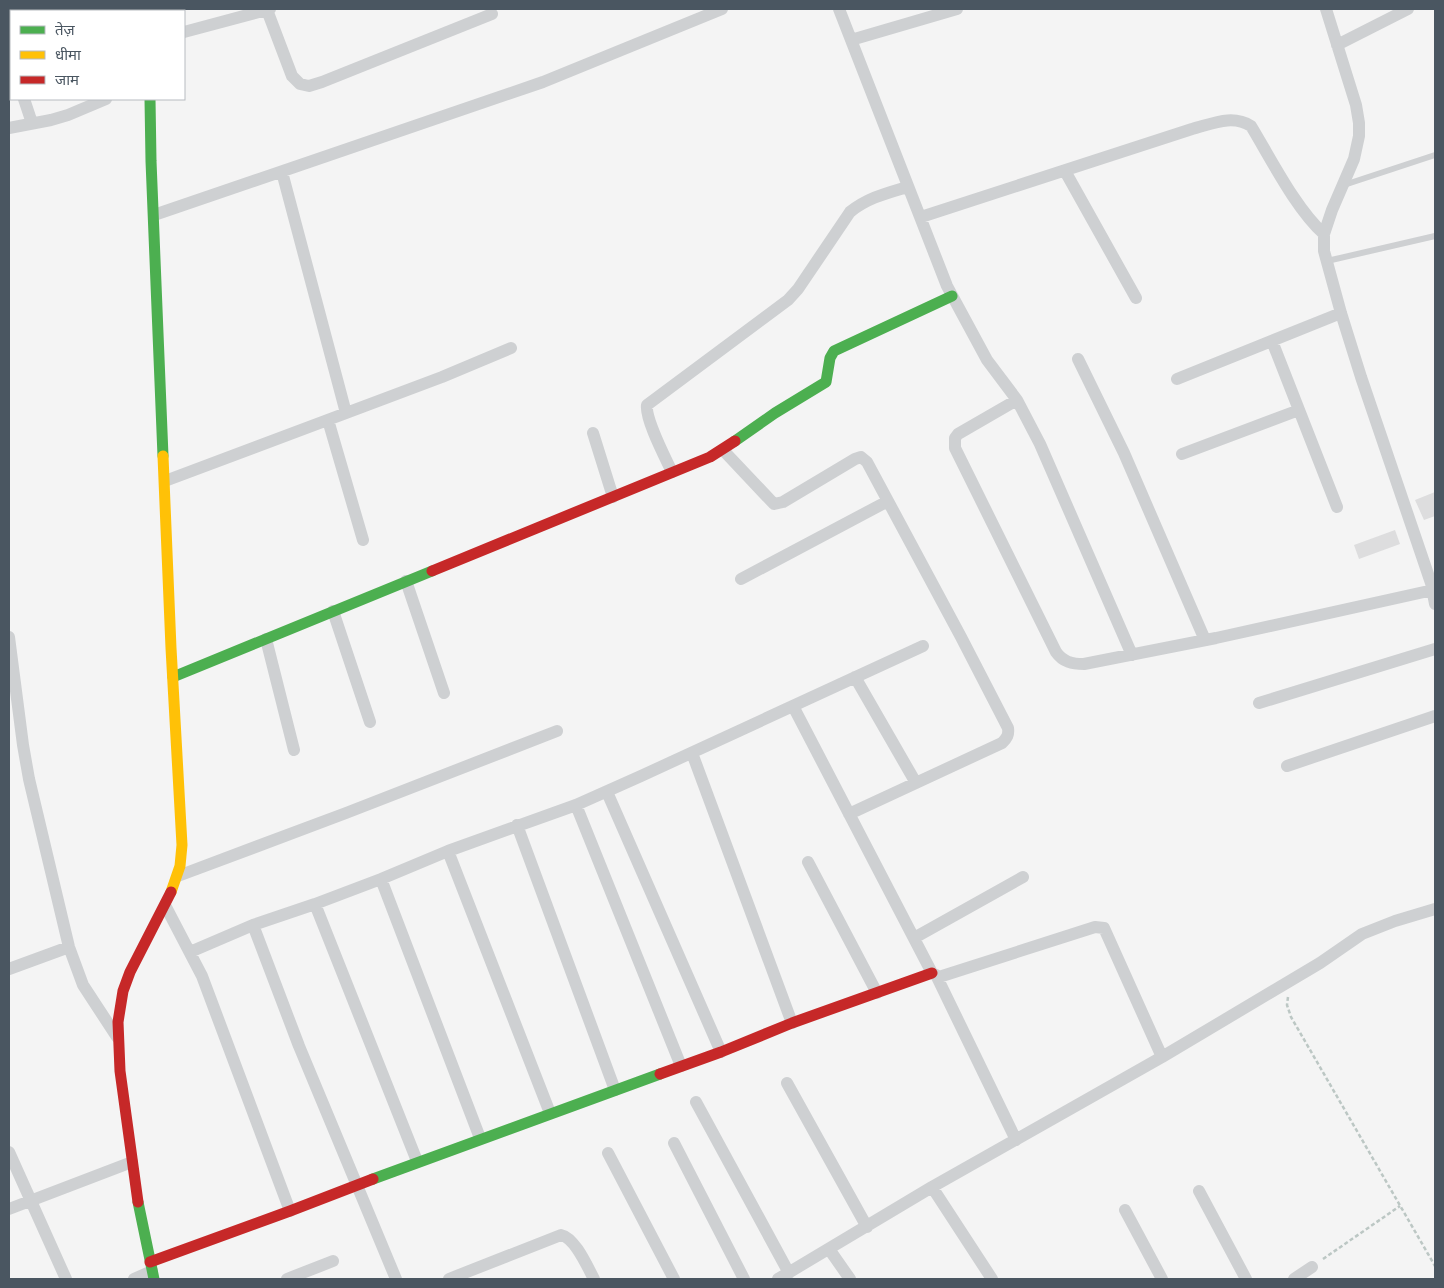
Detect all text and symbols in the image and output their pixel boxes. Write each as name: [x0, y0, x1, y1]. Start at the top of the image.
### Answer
legend: [10, 10, 185, 100]
text: तेज़: [55, 21, 76, 38]
text: धीमा: [55, 46, 82, 63]
text: जाम: [55, 71, 80, 88]

